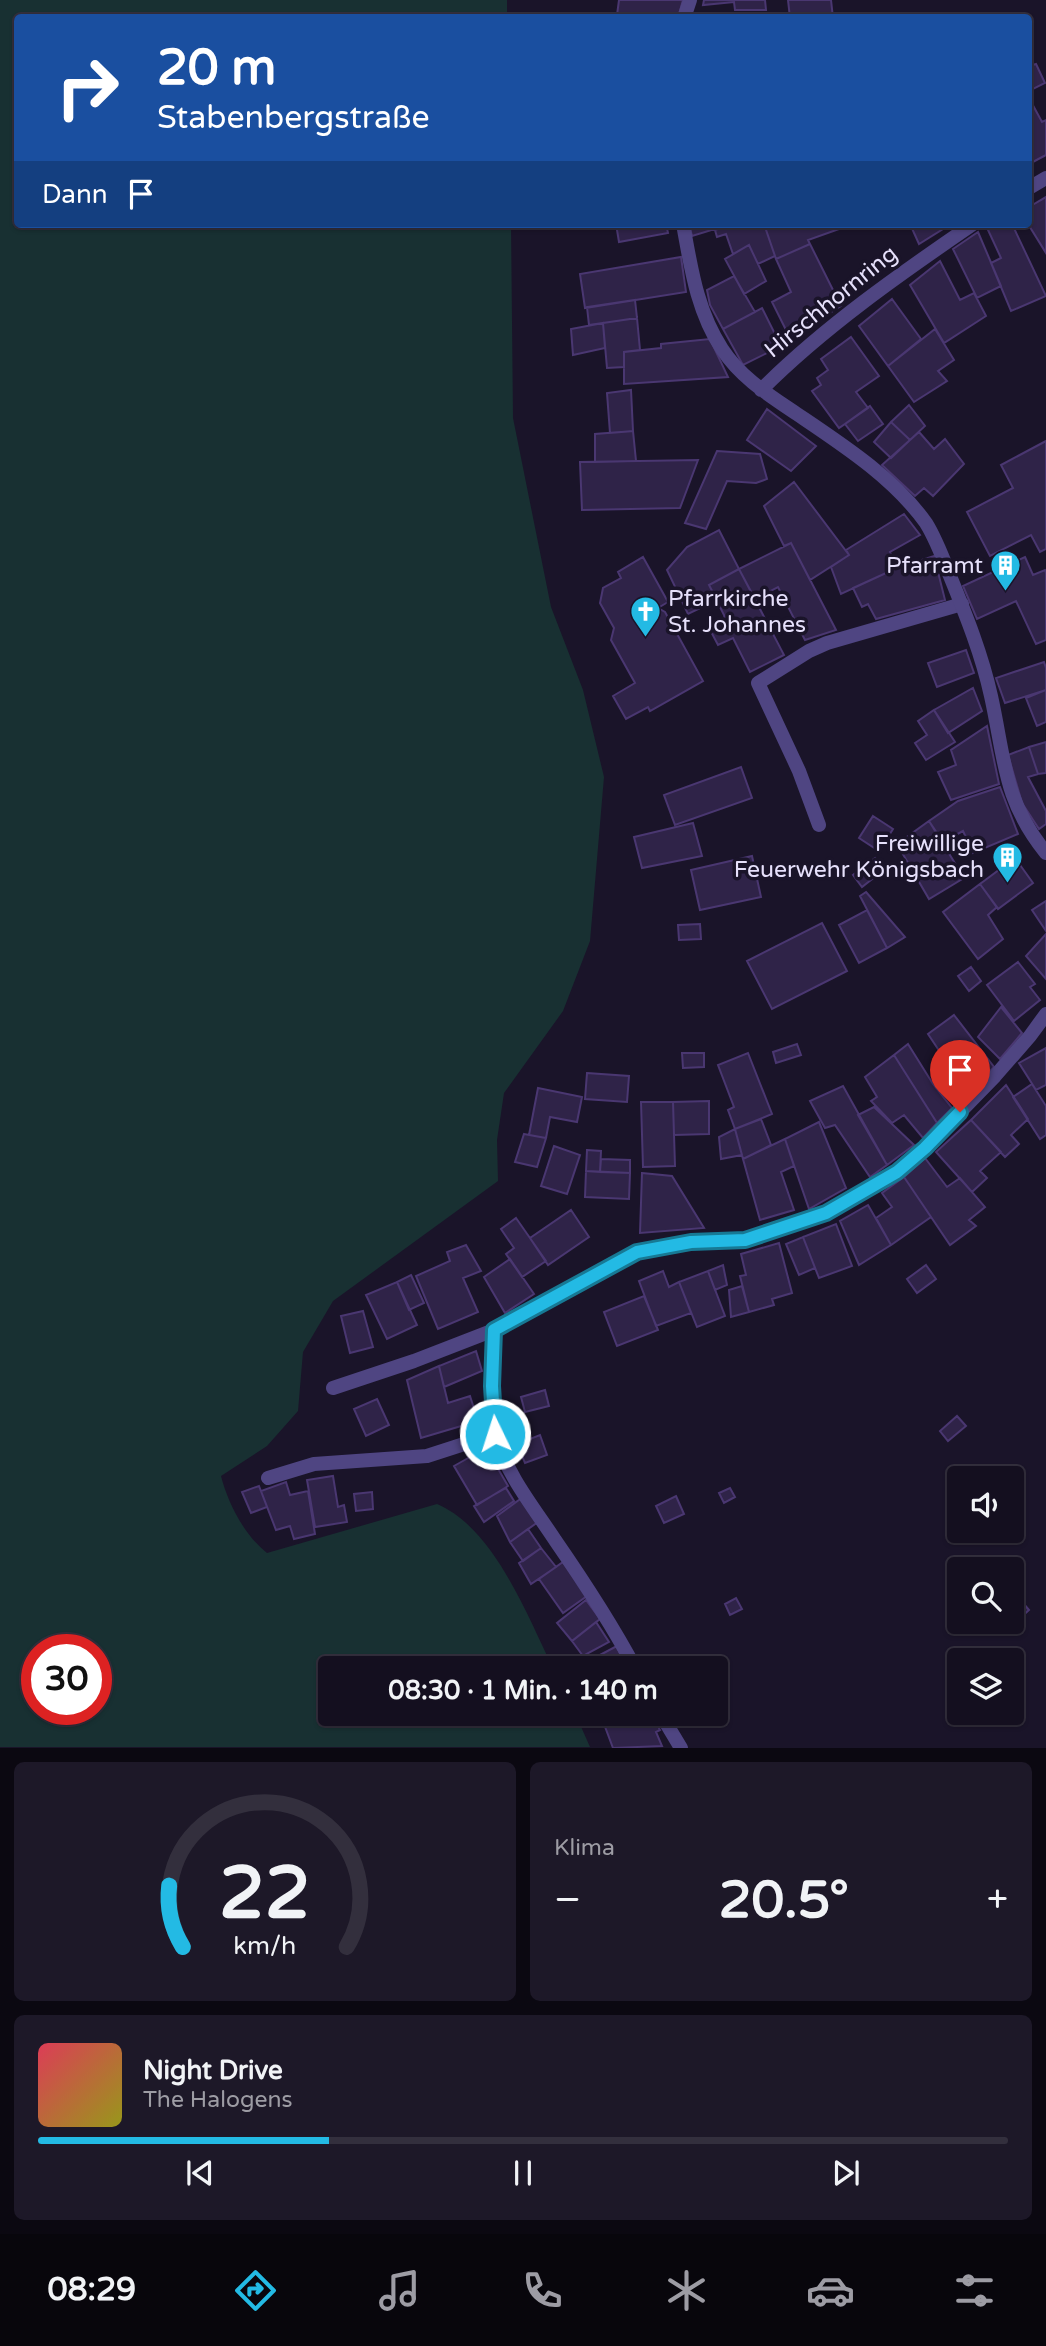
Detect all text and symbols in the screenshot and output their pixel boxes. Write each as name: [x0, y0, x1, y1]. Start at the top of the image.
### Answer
text: 20 m: [157, 39, 276, 98]
icon: right: [42, 42, 133, 133]
text: Stabenbergstraße: [157, 99, 430, 137]
icon: arrive: [122, 175, 160, 213]
text: Dann: [42, 179, 108, 210]
street label: Hirschhornring: [759, 240, 903, 364]
building icon: Pfarramt: [989, 549, 1023, 593]
place label: Pfarramt: [886, 552, 983, 580]
place label: Pfarrkirche St. Johannes: [668, 585, 806, 639]
church icon: Pfarrkirche St. Johannes: [628, 595, 662, 639]
place label: Freiwillige Feuerwehr Königsbach: [734, 830, 984, 884]
building icon: Freiwillige Feuerwehr Königsbach: [990, 840, 1024, 884]
pin: [930, 1040, 990, 1112]
icon: arrive: [941, 1051, 979, 1089]
position arrow: [458, 1397, 532, 1471]
map controls: [947, 1466, 1024, 1725]
button: sound: [947, 1466, 1024, 1543]
button: search: [947, 1557, 1024, 1634]
speed limit sign: 30: [21, 1634, 112, 1725]
button: layers: [947, 1648, 1024, 1725]
text: 08:30 · 1 Min. · 140 m: [388, 1675, 658, 1706]
text: Klima: [554, 1834, 615, 1862]
text: 22: [219, 1851, 311, 1939]
text: 20.5°: [719, 1869, 849, 1932]
text: −: [554, 1877, 581, 1923]
text: +: [987, 1877, 1008, 1923]
text: km/h: [234, 1931, 296, 1961]
text: Night Drive: [143, 2055, 283, 2086]
text: The Halogens: [143, 2086, 292, 2114]
icon: previous: [181, 2154, 219, 2192]
icon: pause: [504, 2154, 542, 2192]
icon: next: [827, 2154, 865, 2192]
icon: directions: [231, 2266, 280, 2315]
icon: music: [375, 2266, 424, 2315]
icon: phone: [518, 2266, 567, 2315]
icon: climate: [662, 2266, 711, 2315]
icon: car: [806, 2266, 855, 2315]
icon: filters: [950, 2266, 999, 2315]
text: 08:29: [47, 2271, 136, 2309]

